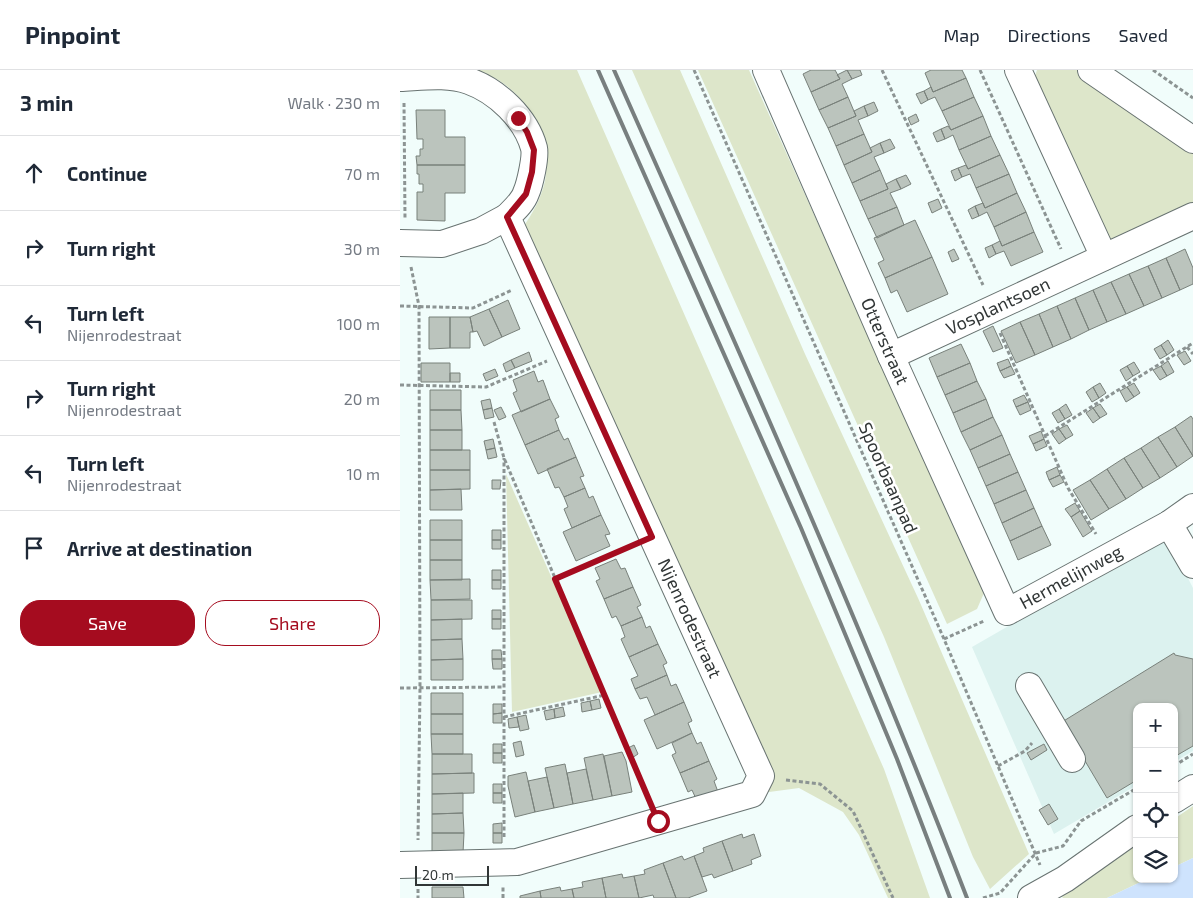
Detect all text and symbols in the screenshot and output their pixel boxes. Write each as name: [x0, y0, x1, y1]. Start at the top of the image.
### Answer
text: Pinpoint: [25, 20, 120, 49]
text: Map: [943, 24, 980, 46]
text: Directions: [1008, 24, 1091, 46]
text: Saved: [1119, 24, 1168, 46]
text: 3 min: [20, 90, 73, 115]
text: Walk · 230 m: [287, 93, 380, 112]
route end: [507, 107, 530, 130]
icon: ahead: [20, 159, 48, 187]
text: Continue: [67, 162, 147, 185]
text: 70 m: [345, 164, 380, 183]
icon: right: [20, 234, 48, 262]
text: Turn right: [67, 237, 155, 260]
text: 30 m: [344, 239, 380, 258]
street label: Vosplantsoen: [942, 272, 1053, 339]
street label: Otterstraat: [857, 294, 914, 388]
text: Turn left: [67, 302, 144, 325]
icon: left: [20, 309, 48, 337]
text: 100 m: [337, 314, 380, 333]
text: Nijenrodestraat: [67, 325, 182, 344]
text: Turn right: [67, 377, 155, 400]
icon: right: [20, 384, 48, 412]
text: 20 m: [344, 389, 380, 408]
text: Nijenrodestraat: [67, 400, 182, 419]
street label: Spoorbaanpad: [855, 419, 923, 537]
text: Turn left: [67, 452, 144, 475]
icon: left: [20, 459, 48, 487]
text: 10 m: [346, 464, 380, 483]
text: Nijenrodestraat: [67, 475, 182, 494]
icon: arrive: [20, 534, 48, 562]
text: Arrive at destination: [67, 537, 252, 560]
street label: Hermelijnweg: [1015, 540, 1126, 613]
street label: Nijenrodestraat: [654, 555, 727, 681]
button: Save: [20, 600, 195, 646]
button: Share: [205, 600, 380, 646]
map controls: [1133, 703, 1178, 883]
button: +: [1133, 703, 1178, 748]
button: −: [1133, 748, 1178, 793]
button: locate: [1133, 793, 1178, 838]
route start: [647, 810, 670, 833]
button: layers: [1133, 838, 1178, 883]
scale bar: [415, 863, 489, 886]
text: 20 m: [422, 866, 454, 883]

